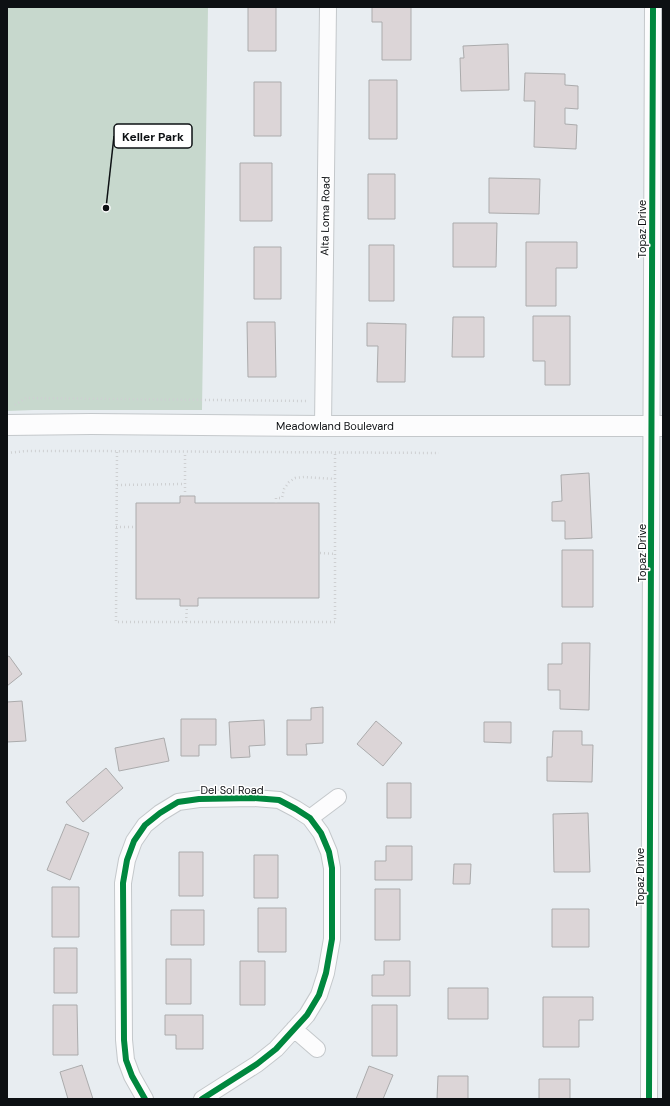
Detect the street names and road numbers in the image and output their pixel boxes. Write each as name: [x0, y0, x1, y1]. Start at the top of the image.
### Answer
street label: Alta Loma Road: [317, 176, 333, 256]
street label: Topaz Drive: [635, 200, 649, 258]
street label: Meadowland Boulevard: [276, 419, 394, 433]
street label: Topaz Drive: [635, 524, 649, 582]
street label: Del Sol Road: [200, 783, 264, 797]
street label: Topaz Drive: [633, 848, 647, 906]

